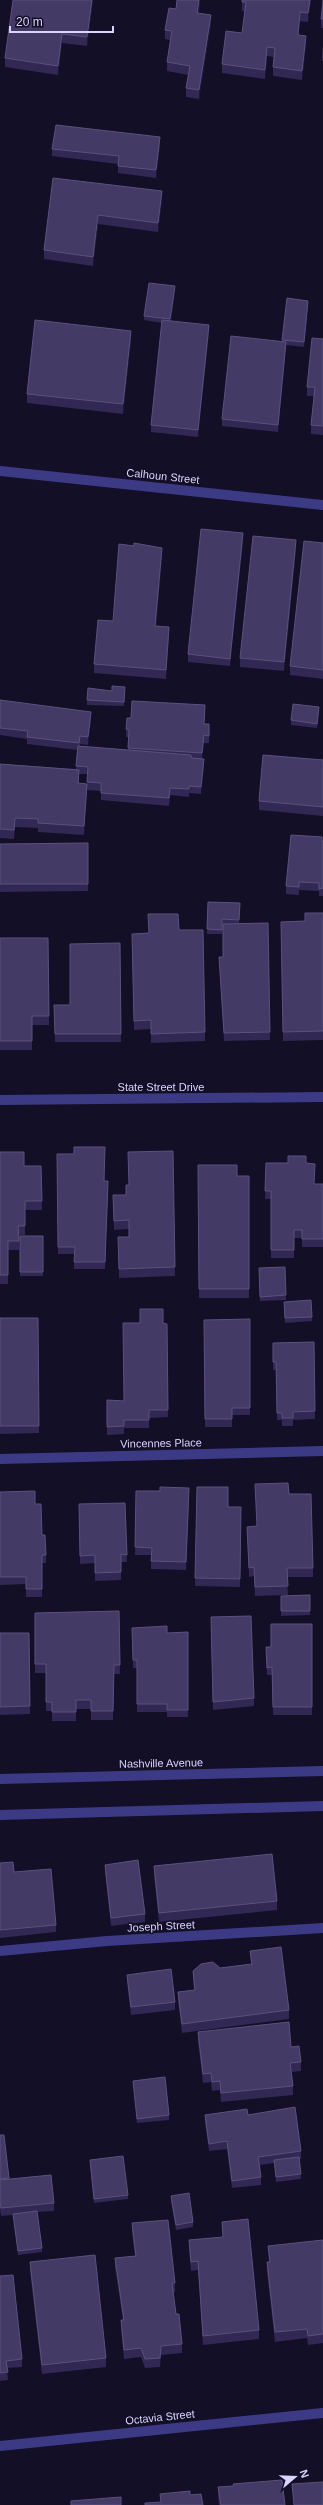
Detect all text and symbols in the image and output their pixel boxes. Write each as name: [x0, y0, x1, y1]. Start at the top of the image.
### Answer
scale bar: [10, 8, 113, 34]
text: 20 m: [16, 15, 43, 29]
street label: Calhoun Street: [126, 466, 200, 486]
street label: State Street Drive: [118, 1081, 204, 1093]
street label: Vincennes Place: [120, 1436, 202, 1450]
street label: Nashville Avenue: [119, 1756, 203, 1770]
street label: Joseph Street: [127, 1918, 195, 1934]
street label: Octavia Street: [125, 2407, 195, 2427]
north arrow: [275, 2457, 315, 2497]
text: N: [297, 2468, 311, 2480]

